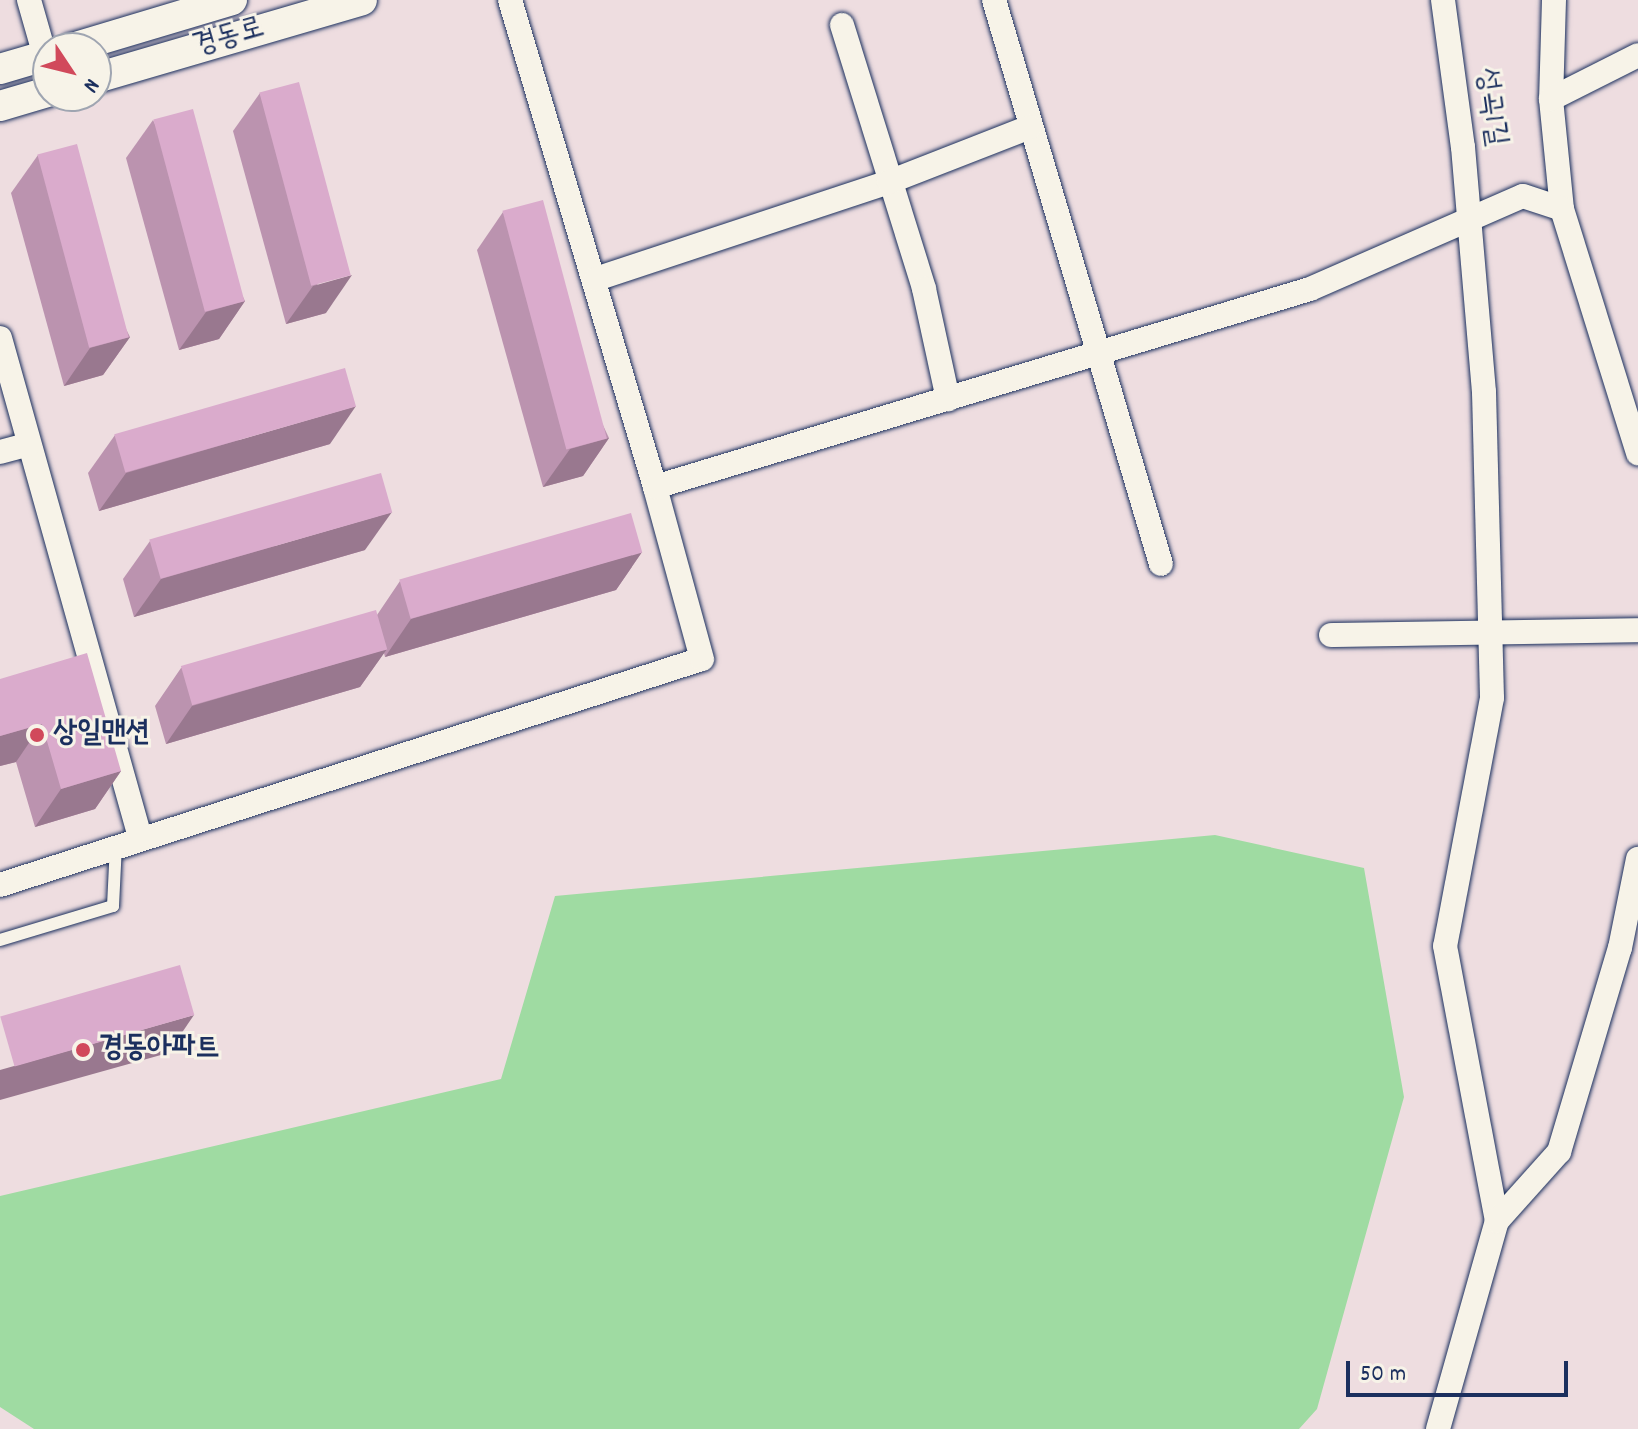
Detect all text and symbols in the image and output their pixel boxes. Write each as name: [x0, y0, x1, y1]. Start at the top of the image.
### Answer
street label: 경동로: [189, 12, 269, 66]
north arrow: [32, 32, 112, 112]
street label: 성곡1길: [1466, 65, 1512, 149]
text: N: [75, 72, 106, 98]
place label: 상일맨션: [53, 717, 150, 753]
marker: 상일맨션: [28, 726, 46, 744]
place label: 경동아파트: [99, 1032, 220, 1068]
marker: 경동아파트: [74, 1041, 92, 1059]
scale bar: [1350, 1345, 1572, 1395]
text: 50 m: [1360, 1358, 1406, 1392]

